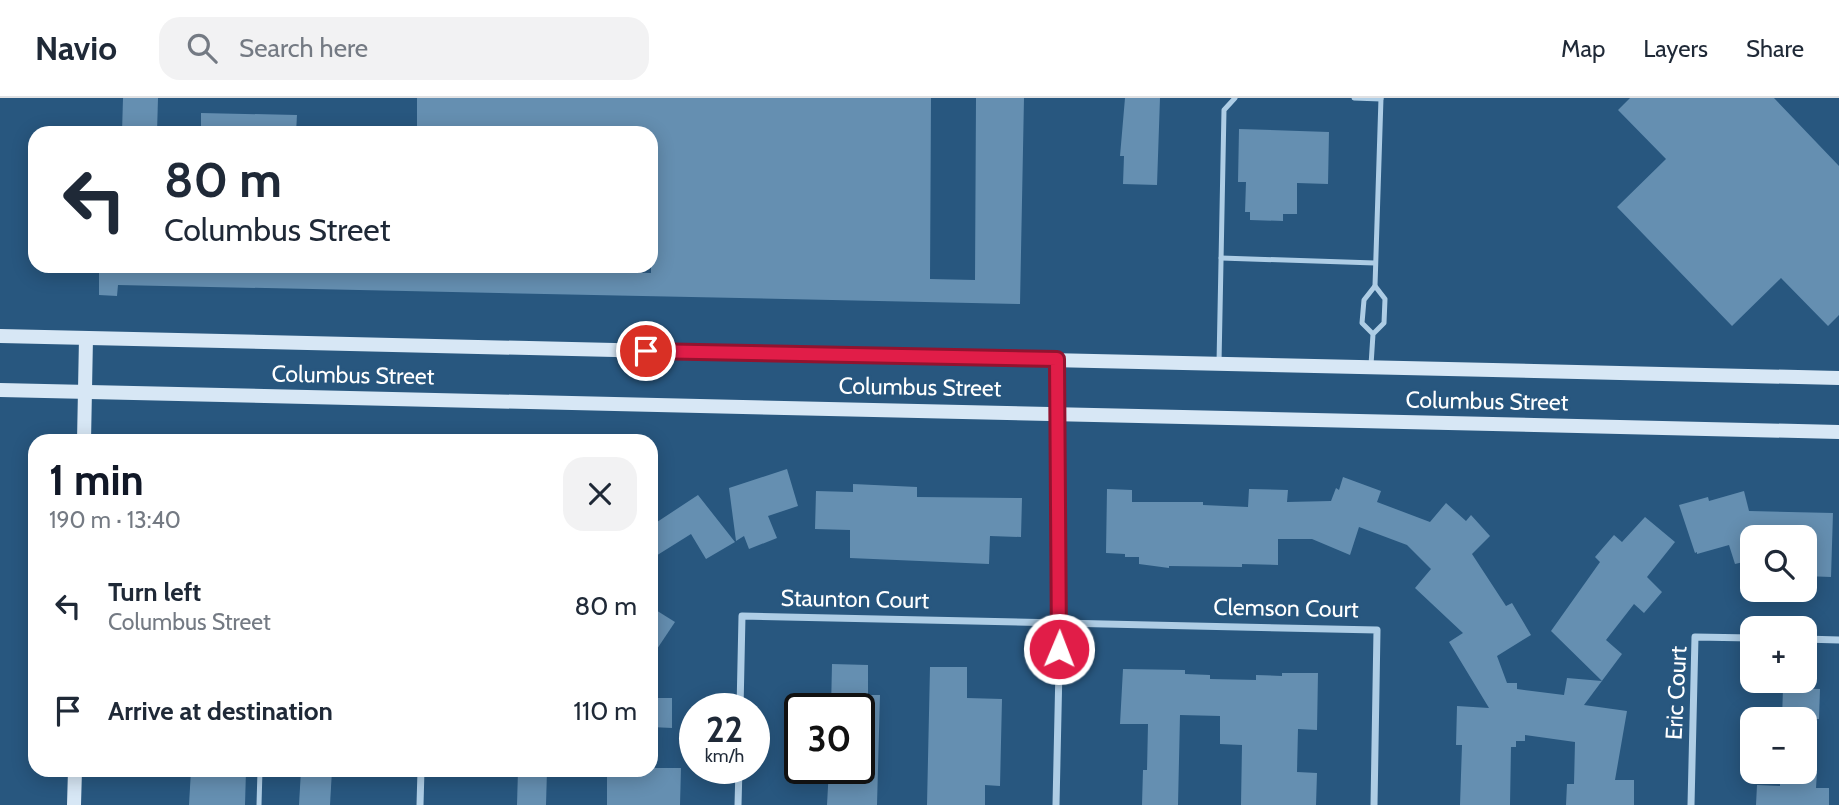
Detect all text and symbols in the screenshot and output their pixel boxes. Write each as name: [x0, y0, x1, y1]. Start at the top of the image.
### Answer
search box: [159, 17, 649, 80]
text: Navio: [35, 28, 117, 68]
icon: search: [183, 29, 221, 67]
text: Search here: [239, 32, 368, 64]
text: Map: [1561, 34, 1605, 63]
text: Layers: [1643, 34, 1708, 63]
text: Share: [1746, 34, 1804, 63]
text: 80 m: [164, 150, 282, 209]
icon: left: [49, 154, 140, 245]
text: Columbus Street: [164, 210, 390, 249]
pin: [616, 321, 676, 381]
icon: arrive: [627, 332, 665, 370]
street label: Columbus Street: [271, 360, 435, 390]
street label: Columbus Street: [838, 372, 1002, 402]
street label: Columbus Street: [1405, 386, 1569, 416]
text: 1 min: [49, 454, 144, 506]
button: close: [563, 457, 637, 531]
text: 190 m · 13:40: [49, 506, 181, 534]
map controls: [1740, 525, 1817, 784]
button: search: [1740, 525, 1817, 602]
text: Turn left: [108, 576, 201, 608]
street label: Staunton Court: [781, 584, 930, 614]
icon: left: [49, 587, 87, 625]
text: 80 m: [574, 590, 637, 622]
street label: Clemson Court: [1213, 593, 1359, 623]
text: Columbus Street: [108, 608, 271, 636]
position arrow: [1022, 612, 1096, 686]
button: +: [1740, 616, 1817, 693]
street label: Eric Court: [1660, 645, 1692, 741]
icon: arrive: [49, 692, 87, 730]
speed limit sign: 30: [784, 693, 875, 784]
text: Arrive at destination: [108, 695, 333, 727]
text: 110 m: [573, 695, 637, 727]
button: −: [1740, 707, 1817, 784]
text: 22: [706, 708, 743, 751]
text: km/h: [705, 745, 744, 767]

